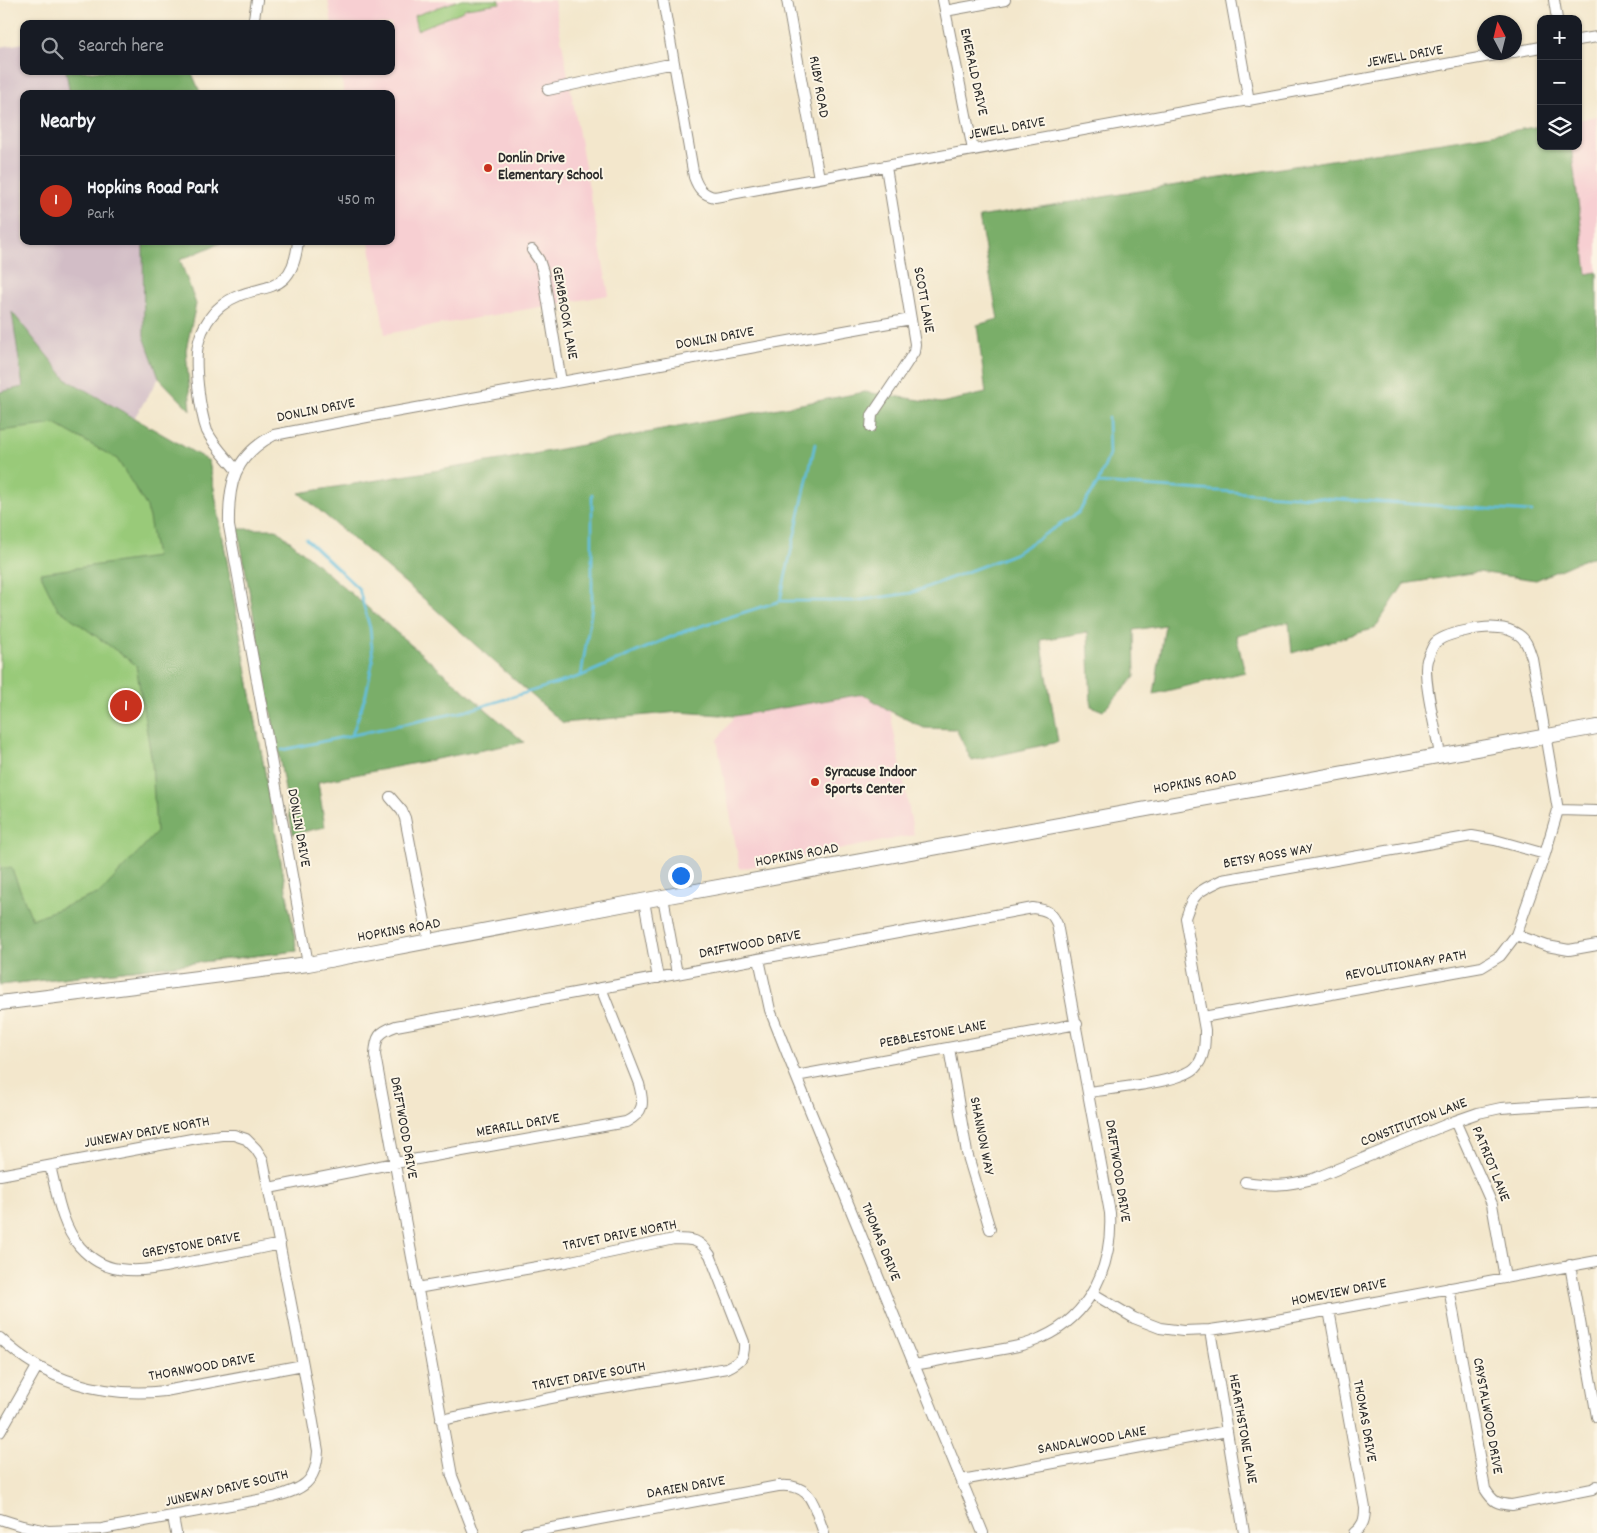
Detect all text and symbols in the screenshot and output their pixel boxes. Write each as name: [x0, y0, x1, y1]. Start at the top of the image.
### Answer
north arrow: [1477, 15, 1522, 60]
map controls: [1537, 15, 1582, 150]
button: +: [1537, 15, 1582, 60]
search box: [20, 20, 395, 75]
street label: EMERALD DRIVE: [953, 26, 993, 118]
icon: search: [38, 34, 66, 62]
text: Search here: [78, 34, 164, 61]
street label: JEWELL DRIVE: [1365, 39, 1445, 75]
street label: RUBY ROAD: [802, 54, 834, 120]
button: −: [1537, 60, 1582, 105]
button: layers: [1537, 105, 1582, 150]
text: Nearby: [40, 108, 95, 138]
street label: JEWELL DRIVE: [967, 111, 1047, 147]
place label: Donlin Drive Elementary School: [498, 148, 603, 187]
marker: Donlin Drive Elementary School: [482, 162, 494, 174]
text: Hopkins Road Park: [87, 176, 219, 203]
text: 1: [54, 189, 58, 212]
text: 450 m: [338, 189, 375, 212]
text: Park: [87, 203, 114, 226]
street label: GEMBROOK LANE: [545, 265, 583, 361]
street label: SCOTT LANE: [906, 265, 940, 335]
street label: DONLIN DRIVE: [674, 321, 756, 357]
street label: DONLIN DRIVE: [275, 393, 357, 429]
pin: 1: [110, 687, 142, 725]
place label: Syracuse Indoor Sports Center: [825, 762, 917, 801]
street label: HOPKINS ROAD: [1152, 765, 1239, 801]
marker: Syracuse Indoor Sports Center: [809, 776, 821, 788]
street label: DONLIN DRIVE: [280, 787, 316, 869]
street label: HOPKINS ROAD: [754, 838, 841, 874]
street label: BETSY ROSS WAY: [1222, 838, 1315, 876]
your location: [668, 863, 694, 889]
street label: HOPKINS ROAD: [356, 913, 443, 949]
street label: DRIFTWOOD DRIVE: [697, 924, 803, 966]
street label: REVOLUTIONARY PATH: [1343, 944, 1469, 988]
street label: PEBBLESTONE LANE: [878, 1015, 988, 1055]
street label: DRIFTWOOD DRIVE: [383, 1075, 423, 1181]
street label: CONSTITUTION LANE: [1358, 1092, 1471, 1153]
street label: SHANNON WAY: [963, 1095, 999, 1177]
street label: MERRILL DRIVE: [475, 1108, 562, 1144]
street label: JUNEWAY DRIVE NORTH: [83, 1111, 211, 1155]
street label: DRIFTWOOD DRIVE: [1098, 1118, 1136, 1224]
street label: PATRIOT LANE: [1465, 1123, 1515, 1205]
street label: THOMAS DRIVE: [854, 1199, 906, 1285]
street label: TRIVET DRIVE NORTH: [561, 1214, 679, 1258]
street label: GREYSTONE DRIVE: [140, 1226, 242, 1265]
street label: HOMEVIEW DRIVE: [1290, 1273, 1389, 1313]
street label: THORNWOOD DRIVE: [147, 1348, 257, 1388]
street label: TRIVET DRIVE SOUTH: [531, 1356, 647, 1398]
street label: CRYSTALWOOD DRIVE: [1466, 1356, 1508, 1476]
street label: HEARTHSTONE LANE: [1222, 1372, 1263, 1486]
street label: THOMAS DRIVE: [1346, 1378, 1382, 1464]
street label: SANDALWOOD LANE: [1036, 1421, 1148, 1461]
street label: JUNEWAY DRIVE SOUTH: [163, 1464, 291, 1514]
street label: DARIEN DRIVE: [645, 1470, 727, 1506]

